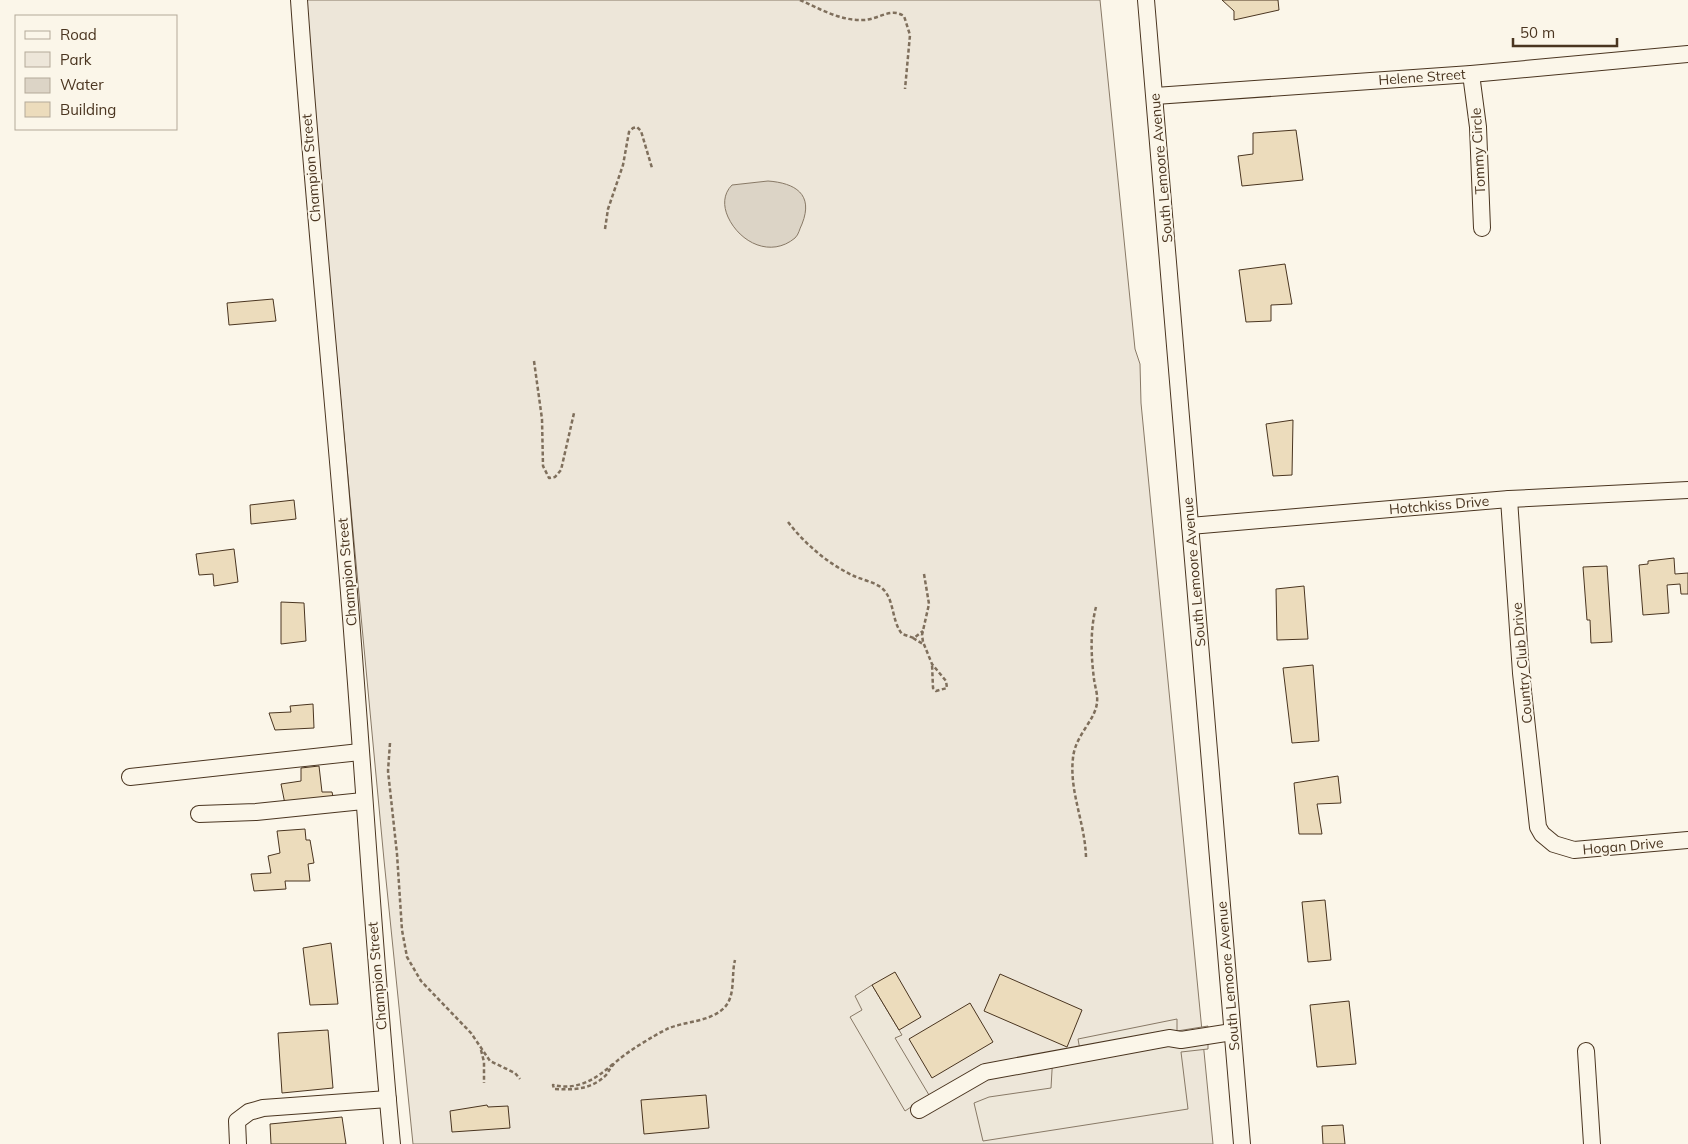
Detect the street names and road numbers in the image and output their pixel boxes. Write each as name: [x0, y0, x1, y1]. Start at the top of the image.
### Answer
street label: Helene Street: [1378, 65, 1466, 89]
street label: South Lemoore Avenue: [1145, 92, 1177, 244]
street label: Tommy Circle: [1467, 107, 1489, 195]
street label: Champion Street: [297, 113, 325, 223]
street label: Hotchkiss Drive: [1388, 492, 1490, 518]
street label: South Lemoore Avenue: [1178, 496, 1210, 648]
street label: Champion Street: [333, 517, 361, 627]
street label: Country Club Drive: [1508, 602, 1536, 724]
street label: Hogan Drive: [1582, 833, 1664, 859]
street label: South Lemoore Avenue: [1212, 900, 1244, 1052]
street label: Champion Street: [363, 921, 391, 1031]

